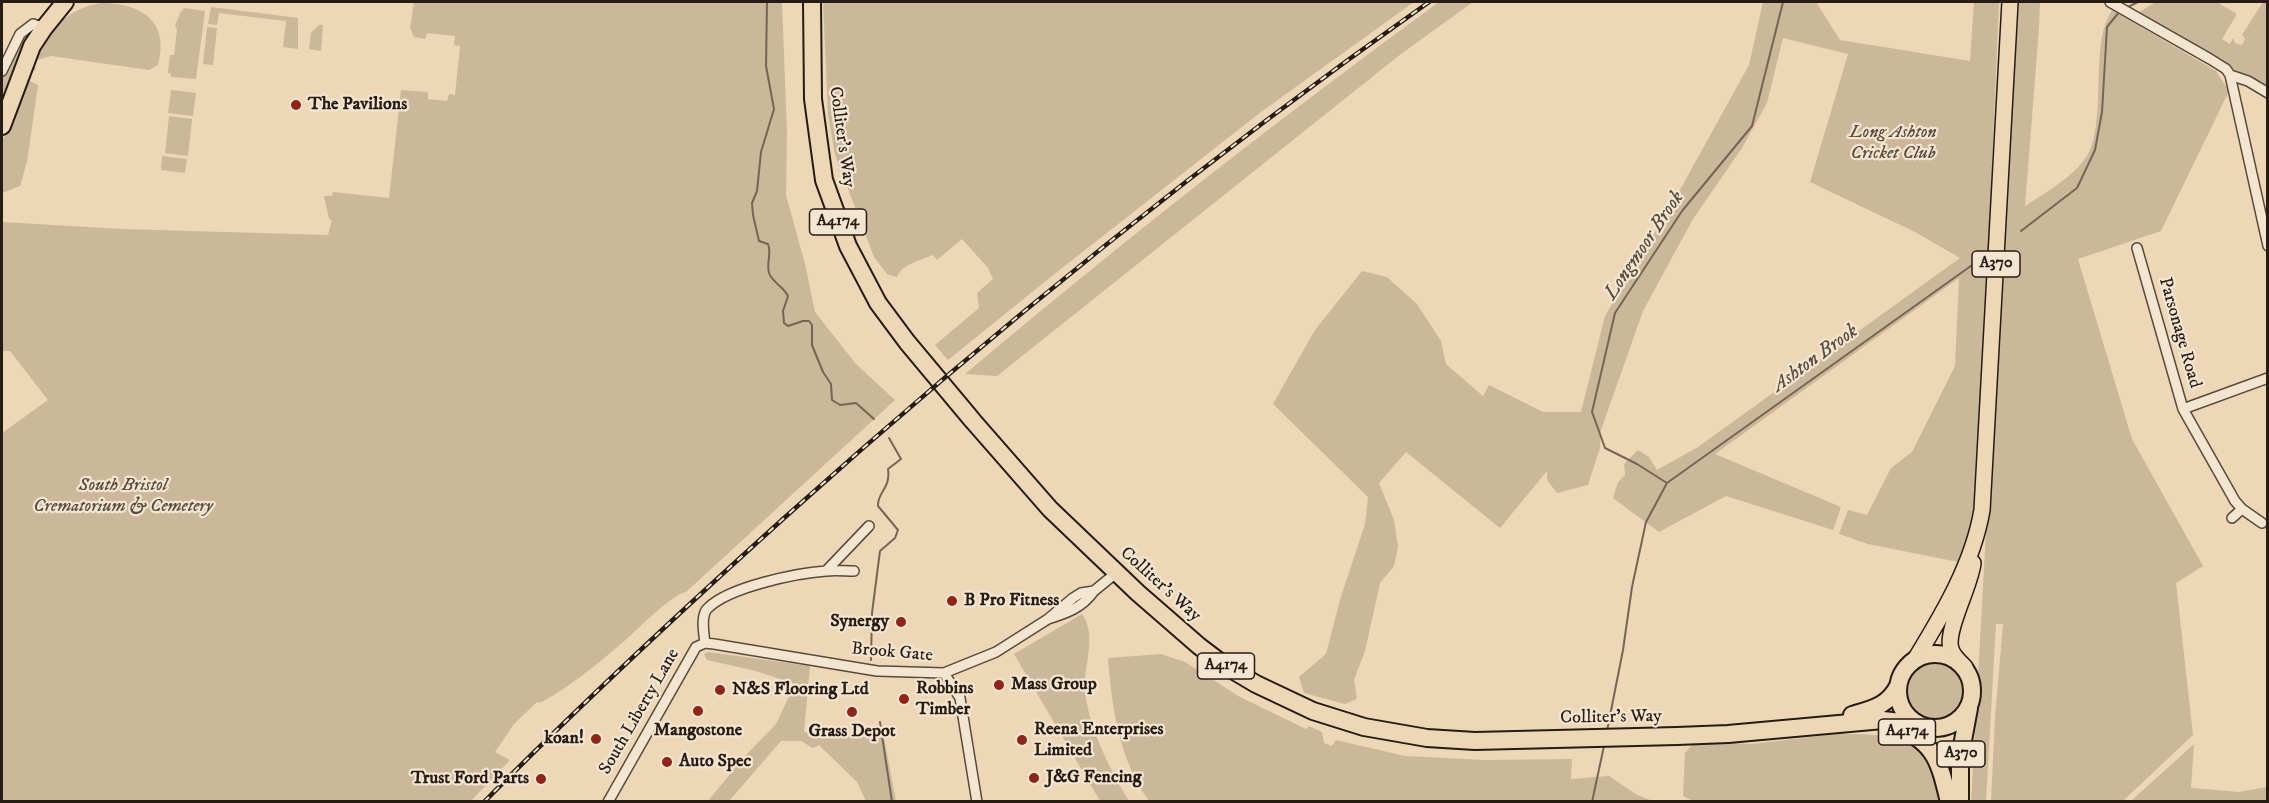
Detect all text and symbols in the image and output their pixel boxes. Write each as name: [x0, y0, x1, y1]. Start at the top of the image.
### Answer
street label: Colliter's Way: [823, 85, 859, 189]
place label: The Pavilions: [308, 94, 407, 116]
marker: The Pavilions: [289, 98, 303, 112]
park label: Long Ashton Cricket Club: [1850, 122, 1936, 164]
water label: Longmoor Brook: [1600, 187, 1690, 305]
road number: A4174: [810, 209, 866, 235]
road number: A370: [1972, 251, 2020, 277]
street label: Parsonage Road: [2153, 275, 2205, 391]
water label: Ashton Brook: [1769, 320, 1863, 398]
park label: South Bristol Crematorium & Cemetery: [33, 475, 213, 518]
street label: Colliter's Way: [1115, 543, 1205, 627]
place label: B Pro Fitness: [964, 590, 1059, 612]
marker: B Pro Fitness: [945, 594, 959, 608]
place label: Synergy: [830, 611, 889, 633]
marker: Synergy: [894, 615, 908, 629]
street label: Brook Gate: [850, 639, 934, 667]
street label: South Liberty Lane: [595, 645, 685, 779]
road number: A4174: [1198, 653, 1254, 679]
place label: Mass Group: [1011, 674, 1097, 696]
place label: Robbins Timber: [916, 678, 974, 720]
marker: Mass Group: [992, 678, 1006, 692]
place label: N&S Flooring Ltd: [732, 679, 869, 701]
marker: N&S Flooring Ltd: [713, 683, 727, 697]
marker: Robbins Timber: [897, 692, 911, 706]
marker: Mangostone: [691, 704, 705, 718]
marker: Grass Depot: [845, 705, 859, 719]
street label: Colliter's Way: [1560, 706, 1662, 730]
place label: Reena Enterprises Limited: [1034, 719, 1163, 762]
road number: A4174: [1878, 719, 1936, 745]
place label: Mangostone: [654, 720, 742, 742]
place label: Grass Depot: [808, 721, 896, 743]
place label: koan!: [544, 728, 584, 750]
marker: koan!: [589, 732, 603, 746]
marker: Reena Enterprises Limited: [1015, 733, 1029, 747]
road number: A370: [1937, 741, 1985, 767]
place label: Auto Spec: [679, 751, 751, 773]
marker: Auto Spec: [660, 755, 674, 769]
place label: J&G Fencing: [1046, 767, 1141, 789]
place label: Trust Ford Parts: [411, 768, 529, 790]
marker: J&G Fencing: [1027, 771, 1041, 785]
marker: Trust Ford Parts: [534, 772, 548, 786]

